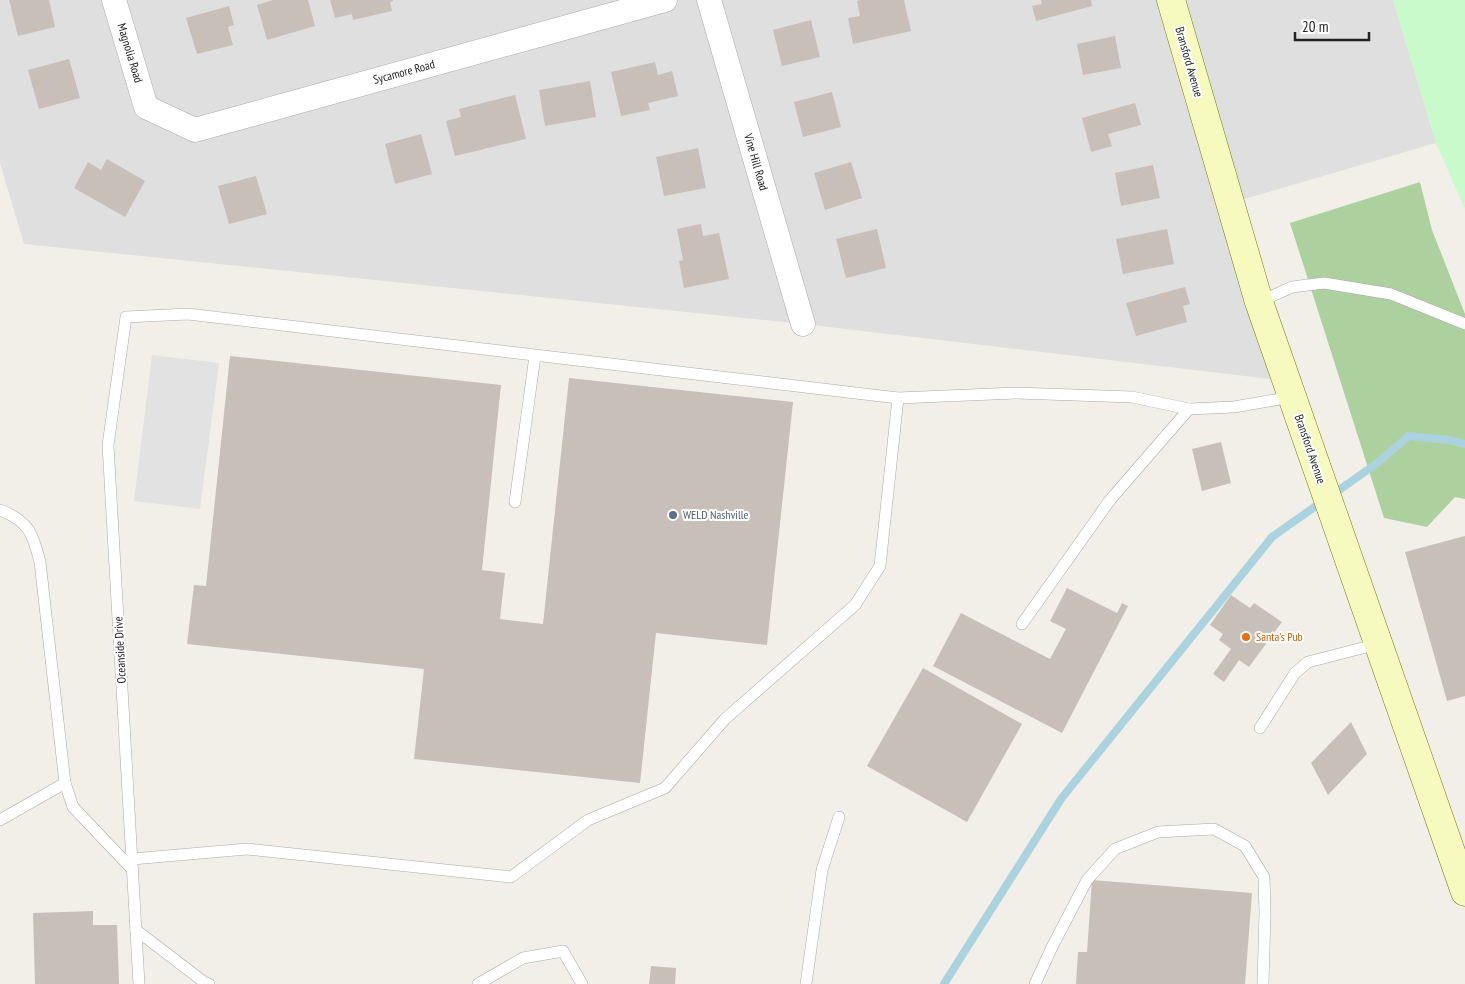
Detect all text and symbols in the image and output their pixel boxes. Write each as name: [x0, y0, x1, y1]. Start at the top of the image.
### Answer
scale bar: [1295, 10, 1369, 42]
text: 20 m: [1302, 17, 1328, 36]
street label: Magnolia Road: [114, 21, 147, 84]
street label: Bransford Avenue: [1172, 25, 1207, 99]
street label: Sycamore Road: [372, 56, 436, 87]
street label: Vine Hill Road: [741, 131, 772, 192]
street label: Bransford Avenue: [1292, 412, 1329, 485]
place label: WELD Nashville: [683, 507, 748, 522]
marker: WELD Nashville: [667, 509, 679, 521]
street label: Oceanside Drive: [110, 616, 129, 684]
place label: Santa's Pub: [1256, 629, 1303, 644]
marker: Santa's Pub: [1240, 631, 1252, 643]

